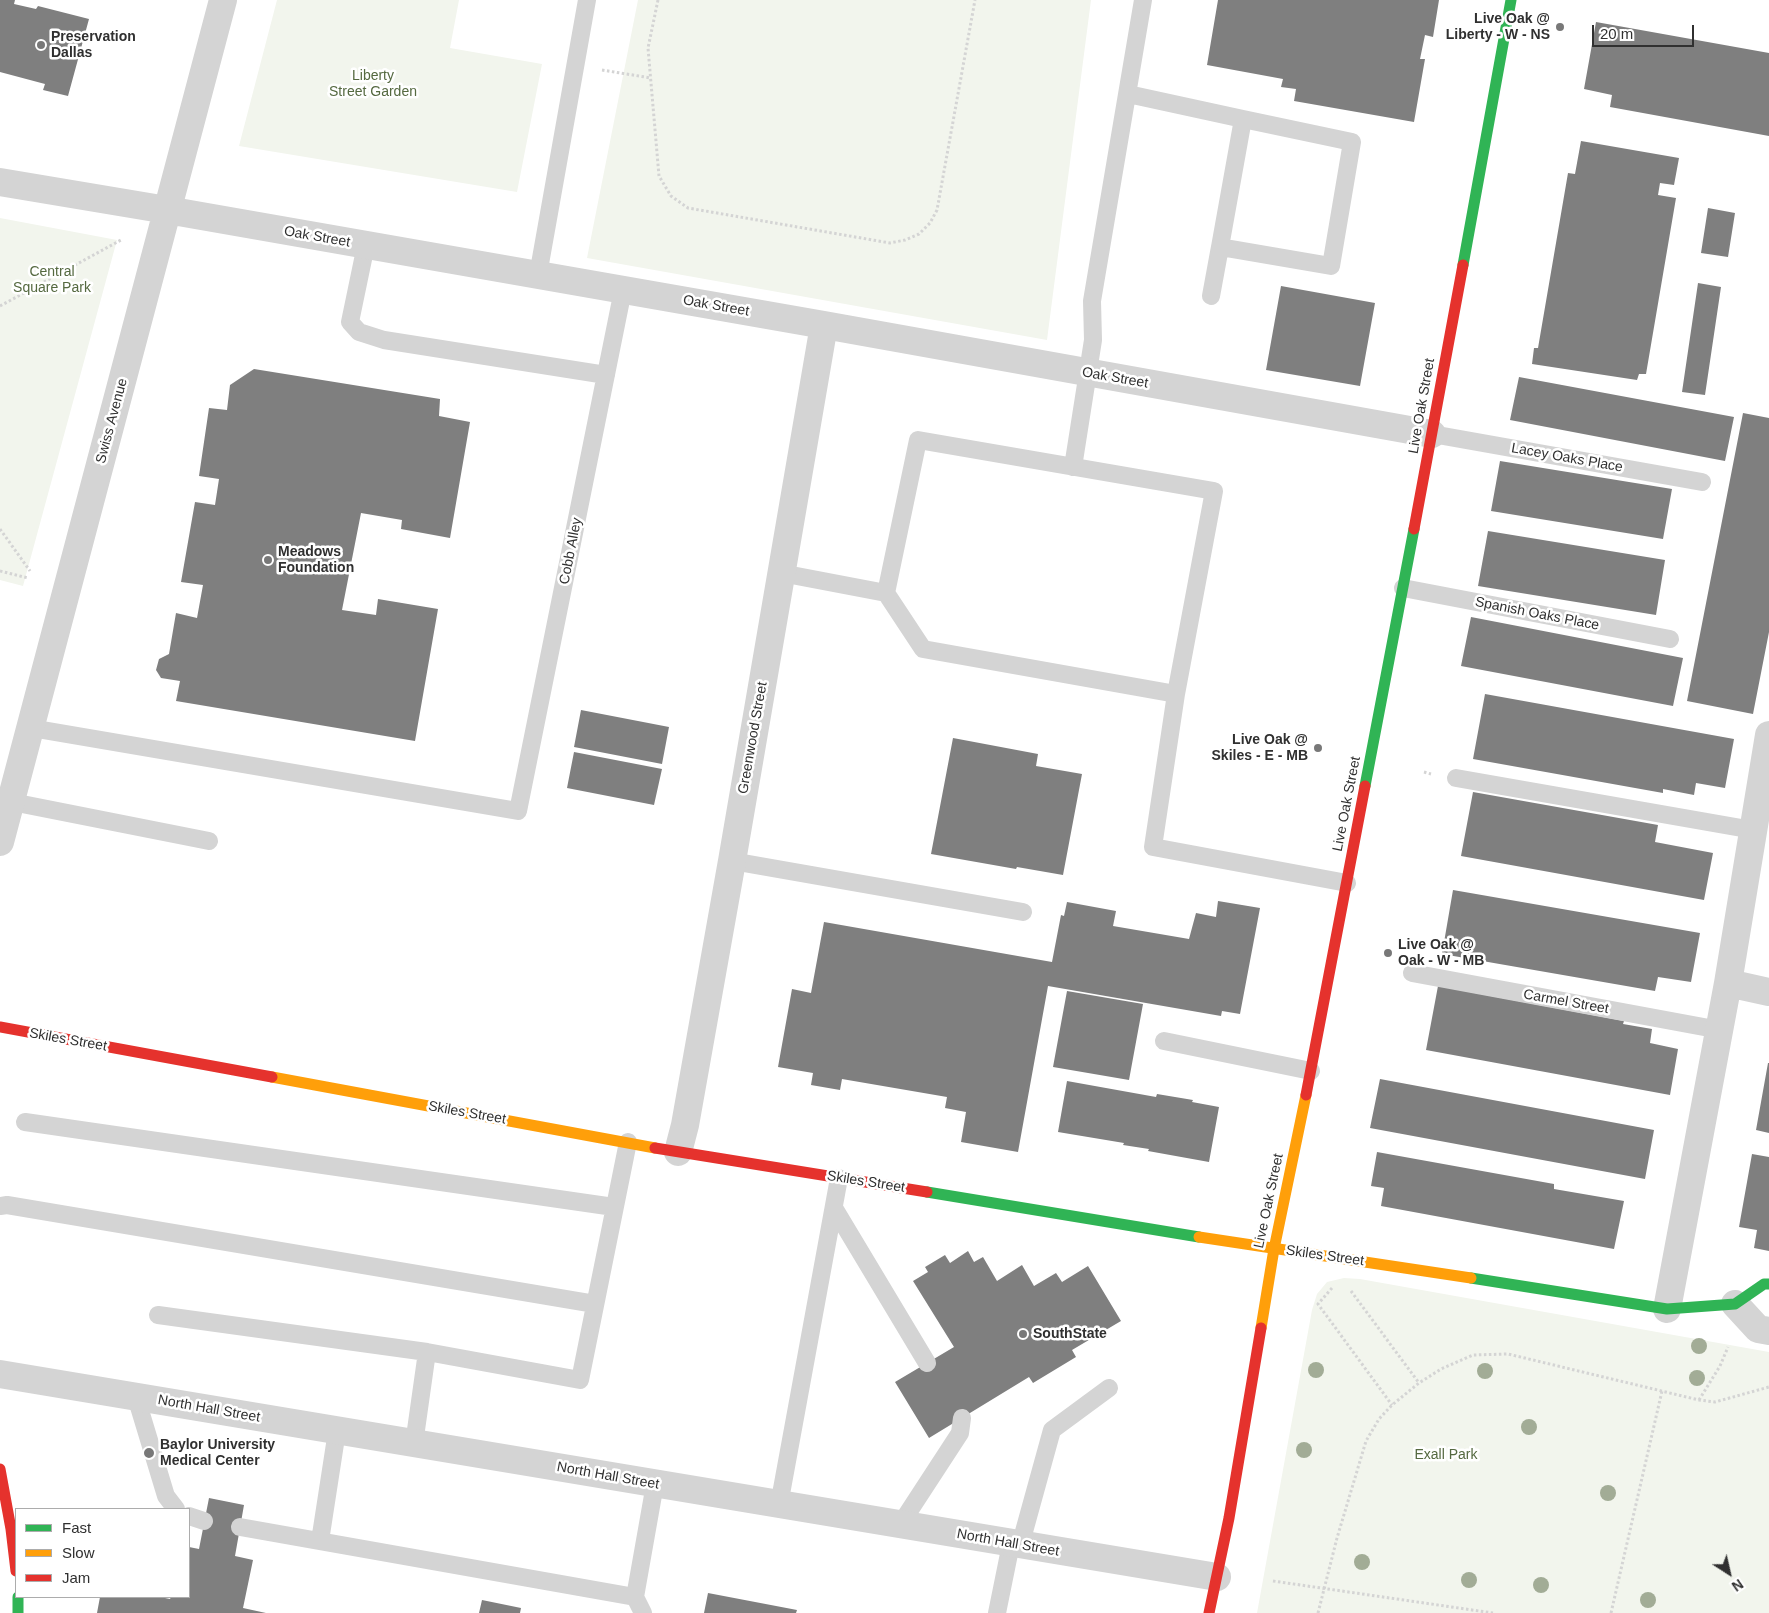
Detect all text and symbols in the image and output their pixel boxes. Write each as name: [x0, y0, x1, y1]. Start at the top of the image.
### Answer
place label: Live Oak @ Liberty - W - NS: [1446, 11, 1550, 44]
scale bar: [1594, 15, 1696, 47]
marker: Live Oak @ Liberty - W - NS: [1554, 21, 1566, 33]
text: 20 m: [1600, 25, 1633, 42]
place label: Preservation Dallas: [51, 29, 136, 62]
marker: Preservation Dallas: [35, 39, 47, 51]
park label: Liberty Street Garden: [329, 68, 417, 100]
street label: Oak Street: [283, 223, 351, 251]
park label: Central Square Park: [13, 264, 91, 296]
street label: Oak Street: [682, 292, 750, 320]
street label: Live Oak Street: [1405, 357, 1439, 455]
street label: Oak Street: [1081, 364, 1149, 392]
street label: Swiss Avenue: [93, 376, 131, 466]
street label: Lacey Oaks Place: [1510, 440, 1624, 476]
street label: Cobb Alley: [556, 516, 586, 586]
place label: Meadows Foundation: [278, 544, 354, 576]
marker: Meadows Foundation: [262, 554, 274, 566]
street label: Spanish Oaks Place: [1474, 594, 1600, 634]
street label: Greenwood Street: [735, 681, 771, 795]
place label: Live Oak @ Skiles - E - MB: [1212, 732, 1308, 764]
marker: Live Oak @ Skiles - E - MB: [1312, 742, 1324, 754]
street label: Live Oak Street: [1330, 755, 1364, 853]
place label: Live Oak @ Oak - W - MB: [1398, 937, 1484, 970]
marker: Live Oak @ Oak - W - MB: [1382, 947, 1394, 959]
street label: Carmel Street: [1522, 986, 1610, 1018]
street label: Skiles Street: [28, 1025, 108, 1055]
street label: Skiles Street: [427, 1098, 507, 1128]
street label: Live Oak Street: [1251, 1152, 1287, 1250]
street label: Skiles Street: [826, 1168, 906, 1196]
street label: Skiles Street: [1285, 1242, 1365, 1270]
place label: SouthState: [1033, 1326, 1107, 1342]
marker: SouthState: [1017, 1328, 1029, 1340]
street label: North Hall Street: [157, 1392, 261, 1426]
place label: Baylor University Medical Center: [160, 1437, 275, 1470]
marker: Baylor University Medical Center: [142, 1446, 156, 1460]
park label: Exall Park: [1414, 1447, 1478, 1463]
street label: North Hall Street: [556, 1459, 660, 1493]
legend: [15, 1508, 190, 1598]
text: Fast: [62, 1519, 91, 1536]
street label: North Hall Street: [956, 1526, 1060, 1560]
text: Slow: [62, 1544, 95, 1561]
north arrow: [1704, 1548, 1754, 1598]
text: Jam: [62, 1569, 90, 1586]
text: N: [1729, 1576, 1746, 1595]

